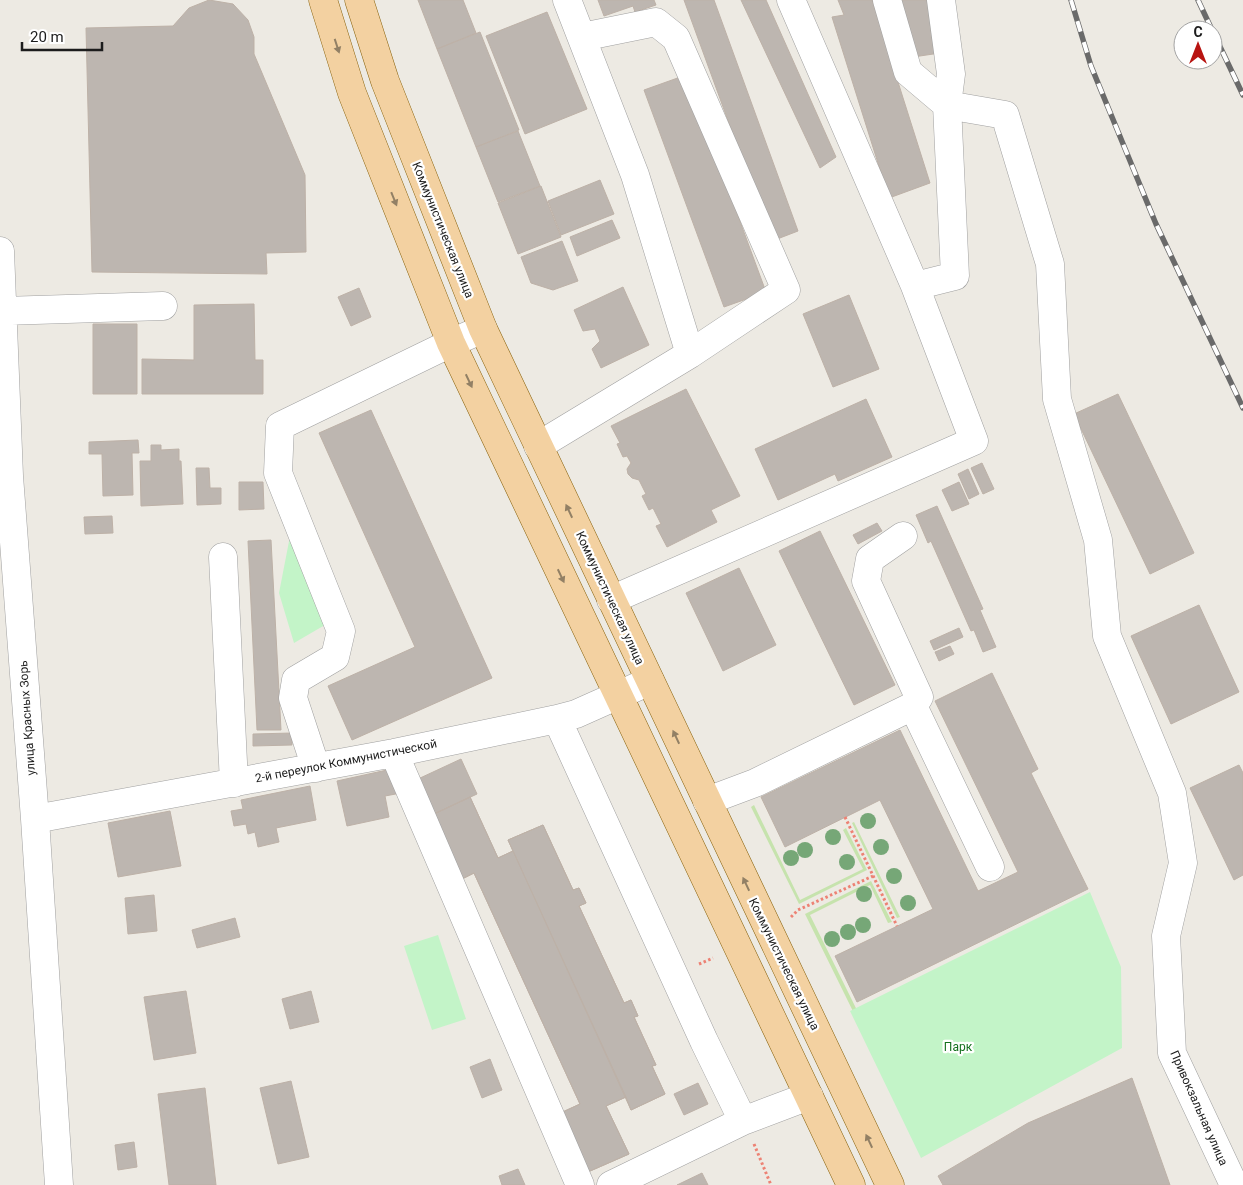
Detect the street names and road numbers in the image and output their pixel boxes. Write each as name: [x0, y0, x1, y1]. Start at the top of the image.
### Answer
street label: Коммунистическая улица: [409, 160, 477, 300]
street label: Коммунистическая улица: [573, 529, 647, 667]
street label: улица Красных Зорь: [16, 660, 38, 776]
street label: 2-й переулок Коммунистической: [254, 736, 438, 786]
street label: Коммунистическая улица: [746, 896, 822, 1032]
street label: Привокзальная улица: [1167, 1048, 1231, 1168]

